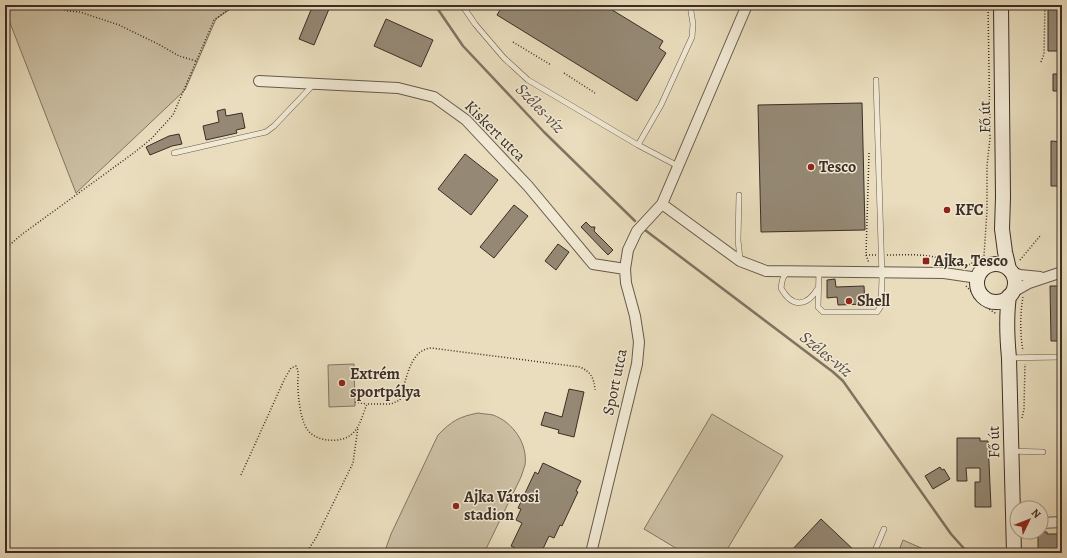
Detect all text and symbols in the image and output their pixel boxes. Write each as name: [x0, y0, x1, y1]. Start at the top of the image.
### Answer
water label: Széles-víz: [511, 78, 570, 138]
street label: Kiskert utca: [460, 96, 531, 167]
street label: Fő út: [974, 101, 996, 133]
place label: Tesco: [819, 156, 856, 178]
marker: Tesco: [806, 162, 816, 172]
place label: KFC: [955, 199, 984, 221]
marker: KFC: [942, 205, 952, 215]
place label: Ajka, Tesco: [933, 250, 1008, 272]
marker: Ajka, Tesco: [921, 256, 931, 266]
place label: Shell: [857, 290, 891, 312]
marker: Shell: [844, 296, 854, 306]
water label: Széles-víz: [795, 326, 857, 382]
street label: Sport utca: [597, 346, 633, 417]
place label: Extrém sportpálya: [350, 363, 421, 403]
marker: Extrém sportpálya: [337, 378, 347, 388]
street label: Fő út: [983, 426, 1005, 458]
place label: Ajka Városi stadion: [463, 486, 540, 526]
north arrow: [1009, 500, 1049, 540]
marker: Ajka Városi stadion: [451, 501, 461, 511]
text: N: [1028, 505, 1044, 522]

